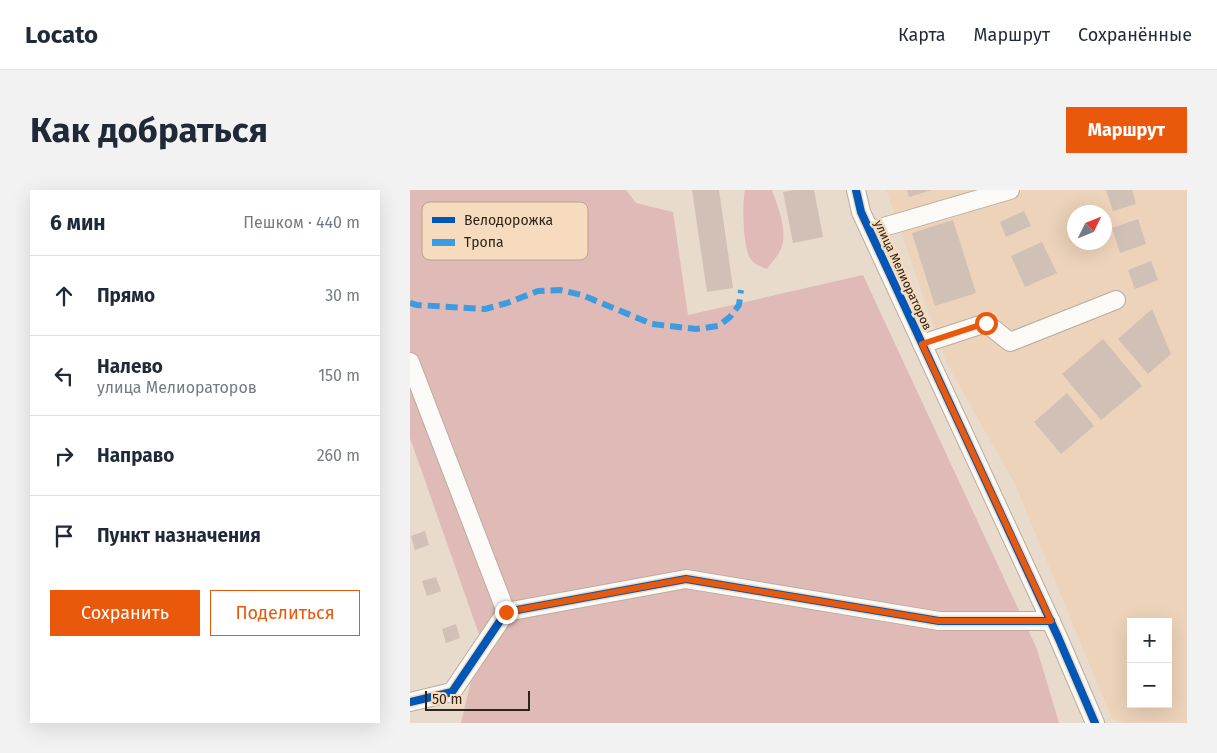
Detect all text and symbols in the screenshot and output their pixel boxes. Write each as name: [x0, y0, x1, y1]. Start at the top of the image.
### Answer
text: Locato: [25, 21, 98, 49]
text: Карта: [898, 24, 946, 46]
text: Маршрут: [974, 24, 1050, 46]
text: Сохранённые: [1078, 24, 1192, 46]
button: Маршрут: [1066, 107, 1187, 153]
text: Как добраться: [30, 109, 268, 151]
legend: [422, 202, 588, 260]
north arrow: [1067, 205, 1112, 250]
text: 6 мин: [50, 210, 106, 236]
text: Велодорожка: [464, 212, 553, 229]
text: Пешком · 440 m: [243, 213, 360, 232]
street label: улица Мелиораторов: [871, 218, 935, 332]
text: Тропа: [464, 234, 504, 251]
icon: ahead: [50, 282, 78, 310]
text: Прямо: [97, 284, 155, 307]
text: 30 m: [325, 286, 360, 305]
route start: [975, 312, 998, 335]
text: Налево: [97, 355, 163, 378]
icon: left: [50, 362, 78, 390]
text: 150 m: [318, 366, 360, 385]
text: улица Мелиораторов: [97, 378, 257, 397]
icon: right: [50, 442, 78, 470]
text: Направо: [97, 444, 174, 467]
text: 260 m: [317, 446, 360, 465]
icon: arrive: [50, 522, 78, 550]
text: Пункт назначения: [97, 524, 261, 547]
button: Сохранить: [50, 590, 200, 636]
button: Поделиться: [210, 590, 360, 636]
route end: [495, 601, 518, 624]
map controls: [1127, 618, 1172, 708]
button: +: [1127, 618, 1172, 663]
button: −: [1127, 663, 1172, 708]
scale bar: [425, 688, 530, 711]
text: 50 m: [432, 691, 463, 708]

